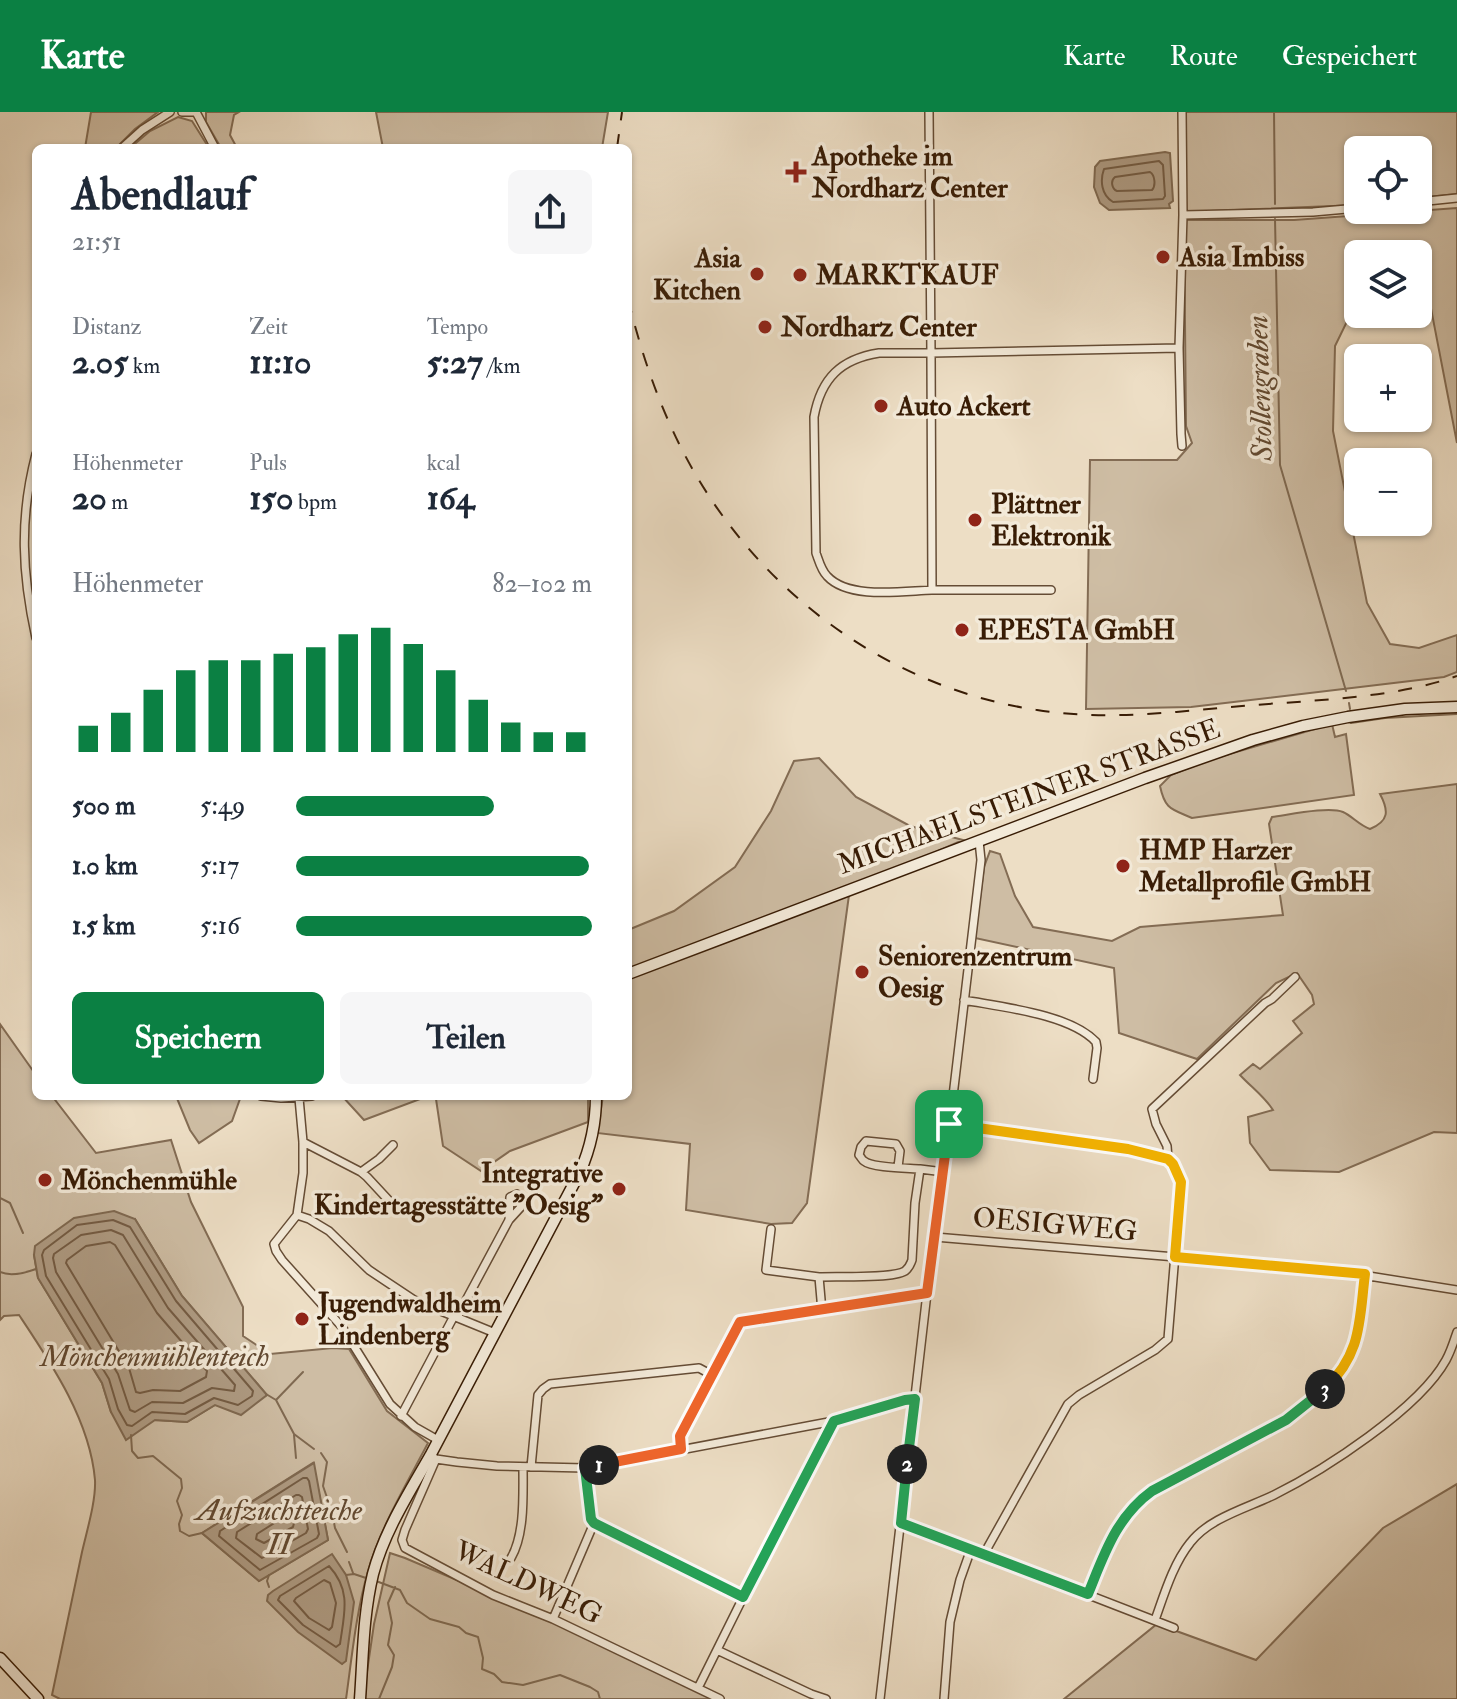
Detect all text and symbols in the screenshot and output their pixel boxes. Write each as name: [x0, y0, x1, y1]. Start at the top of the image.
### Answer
text: Karte: [40, 32, 125, 80]
text: Karte: [1063, 39, 1125, 74]
text: Route: [1169, 39, 1238, 74]
text: Gespeichert: [1282, 39, 1417, 74]
map controls: [1344, 136, 1432, 536]
button: locate: [1344, 136, 1432, 224]
place label: Apotheke im Nordharz Center: [811, 139, 1008, 206]
marker: Apotheke im Nordharz Center: [787, 163, 805, 181]
text: Abendlauf: [72, 168, 251, 223]
button: share: [508, 170, 592, 254]
text: 21:51: [72, 226, 122, 258]
place label: Asia Imbiss: [1178, 240, 1305, 275]
button: layers: [1344, 240, 1432, 328]
place label: Asia Kitchen: [653, 241, 742, 308]
marker: Asia Imbiss: [1154, 248, 1172, 266]
place label: MARKTKAUF: [815, 258, 999, 293]
marker: Asia Kitchen: [748, 265, 766, 283]
marker: MARKTKAUF: [791, 266, 809, 284]
place label: Nordharz Center: [780, 310, 977, 345]
text: Distanz: [72, 313, 141, 341]
text: Zeit: [249, 313, 288, 341]
text: Tempo: [427, 313, 488, 341]
water label: Stollengraben: [1239, 315, 1281, 462]
marker: Nordharz Center: [756, 318, 774, 336]
text: 2.05: [72, 341, 128, 384]
text: 11:10: [249, 341, 311, 384]
text: 5:27: [427, 341, 483, 384]
button: +: [1344, 344, 1432, 432]
text: km: [128, 352, 160, 380]
text: /km: [483, 352, 521, 380]
place label: Auto Ackert: [896, 389, 1031, 424]
marker: Auto Ackert: [872, 397, 890, 415]
button: −: [1344, 448, 1432, 536]
text: Höhenmeter: [72, 449, 183, 477]
text: Puls: [249, 449, 287, 477]
text: kcal: [427, 449, 460, 477]
text: 20: [72, 477, 107, 520]
text: 150: [249, 477, 293, 520]
text: 164: [427, 477, 474, 520]
place label: Plättner Elektronik: [991, 487, 1112, 554]
text: m: [107, 488, 128, 516]
text: bpm: [293, 488, 337, 516]
marker: Plättner Elektronik: [966, 511, 984, 529]
text: Höhenmeter: [72, 568, 203, 600]
text: 82–102 m: [492, 568, 592, 600]
place label: EPESTA GmbH: [978, 613, 1175, 648]
marker: EPESTA GmbH: [953, 621, 971, 639]
street label: MICHAELSTEINER STRASSE: [833, 711, 1225, 883]
text: 500 m: [72, 790, 136, 822]
text: 5:49: [200, 790, 245, 822]
place label: HMP Harzer Metallprofile GmbH: [1138, 833, 1372, 900]
text: 1.0 km: [72, 850, 138, 882]
text: 5:17: [200, 850, 239, 882]
marker: HMP Harzer Metallprofile GmbH: [1114, 857, 1132, 875]
text: 1.5 km: [72, 910, 135, 942]
text: 5:16: [200, 910, 240, 942]
place label: Seniorenzentrum Oesig: [878, 939, 1073, 1006]
marker: Seniorenzentrum Oesig: [853, 963, 871, 981]
button: Speichern: [72, 992, 324, 1084]
button: Teilen: [340, 992, 592, 1084]
pin: [915, 1090, 983, 1158]
icon: arrive: [927, 1102, 971, 1146]
place label: Integrative Kindertagesstätte "Oesig": [314, 1156, 604, 1223]
place label: Mönchenmühle: [60, 1163, 237, 1198]
marker: Mönchenmühle: [36, 1171, 54, 1189]
marker: Integrative Kindertagesstätte "Oesig": [610, 1180, 628, 1198]
street label: OESIGWEG: [971, 1200, 1139, 1250]
place label: Jugendwaldheim Lindenberg: [316, 1286, 502, 1353]
marker: Jugendwaldheim Lindenberg: [293, 1310, 311, 1328]
water label: Mönchenmühlenteich: [39, 1338, 269, 1375]
pin: 3: [1305, 1369, 1345, 1409]
text: 3: [1321, 1375, 1329, 1403]
pin: 2: [887, 1444, 927, 1484]
pin: 1: [579, 1445, 619, 1485]
text: 2: [901, 1450, 913, 1478]
text: 1: [595, 1451, 603, 1479]
water label: Aufzuchtteiche II: [193, 1492, 363, 1563]
street label: WALDWEG: [447, 1533, 608, 1633]

